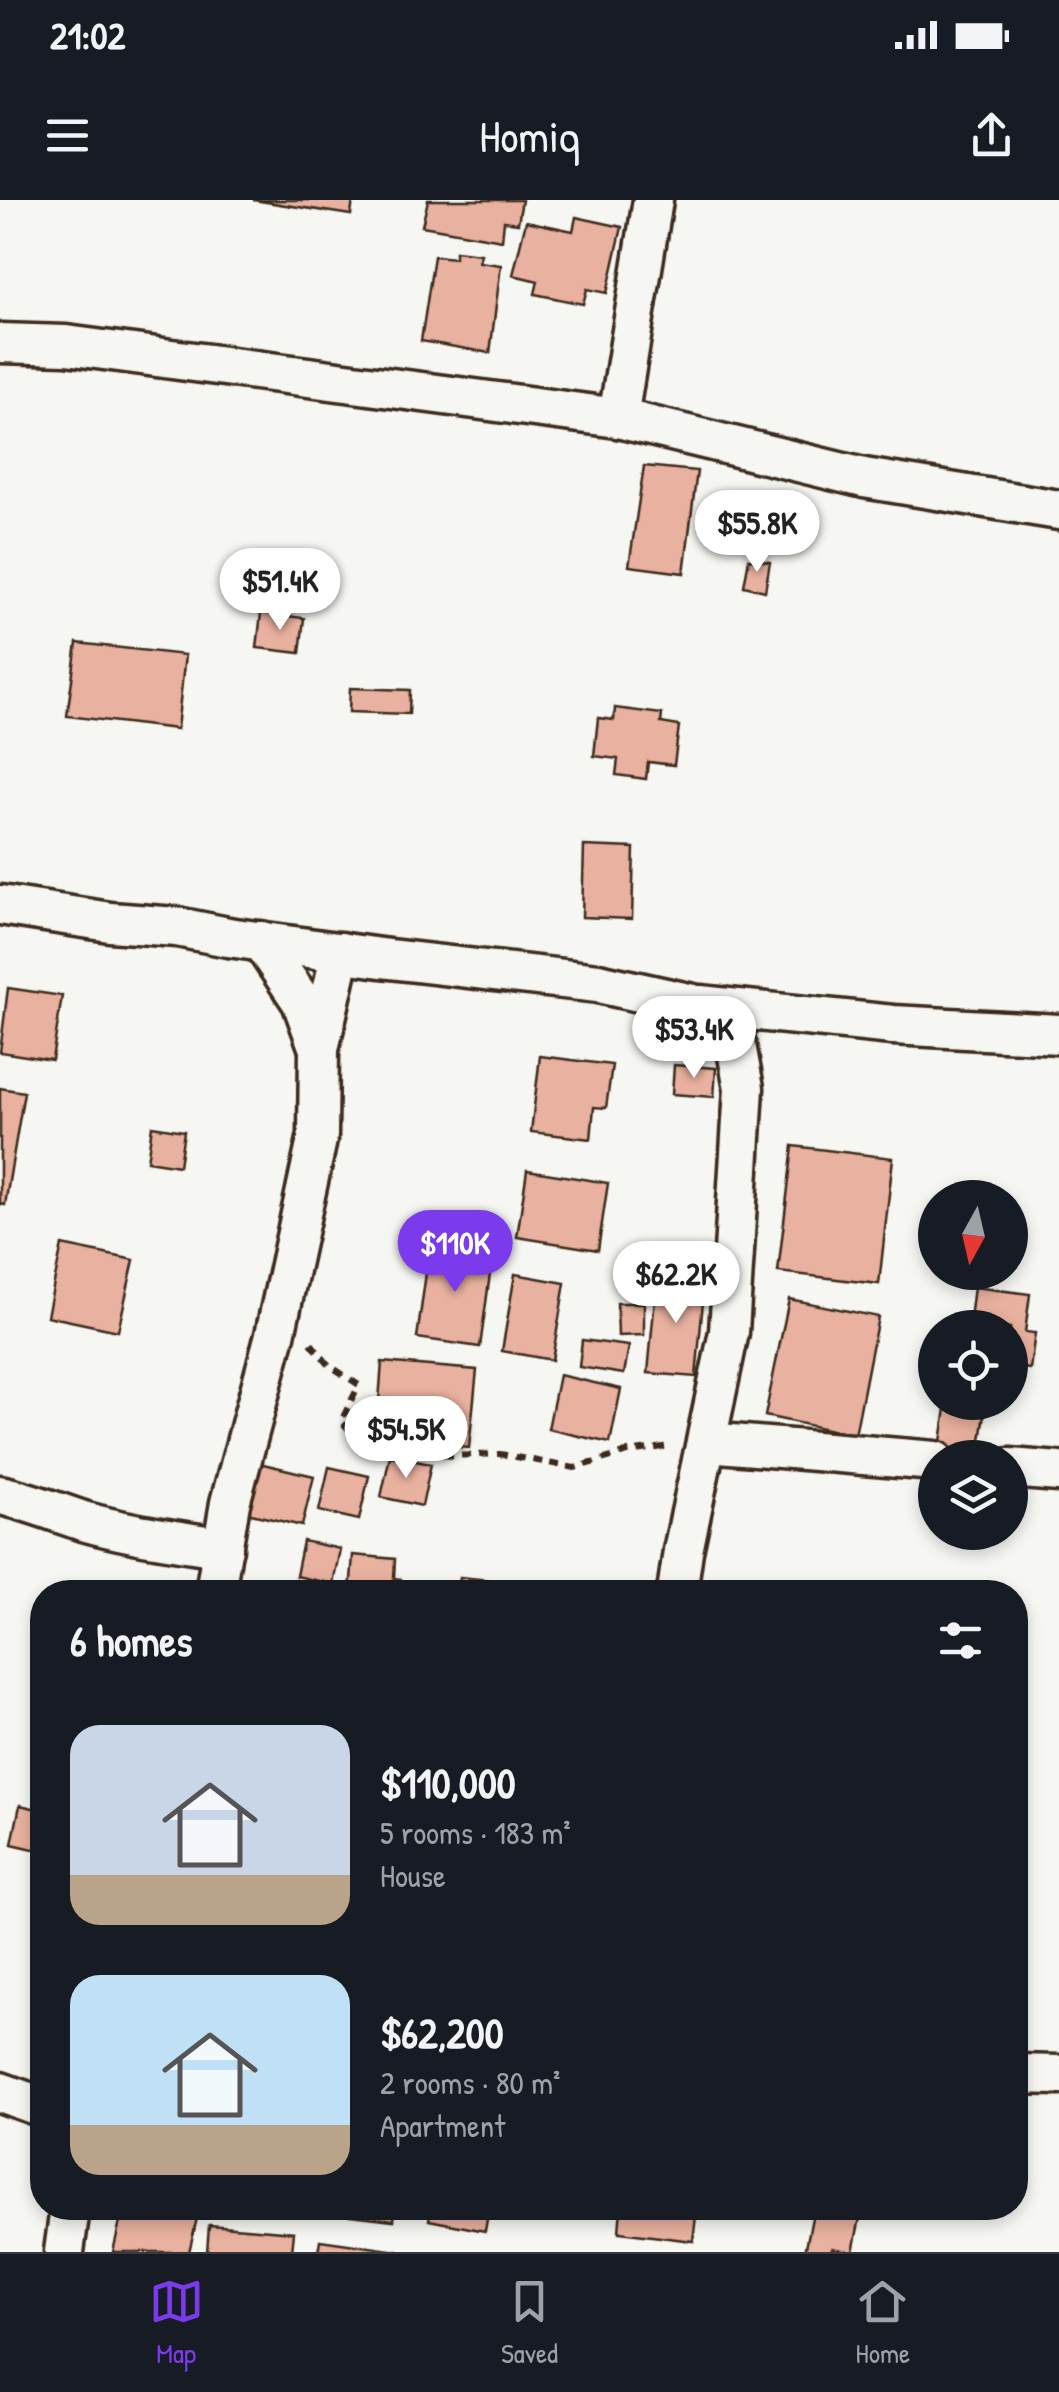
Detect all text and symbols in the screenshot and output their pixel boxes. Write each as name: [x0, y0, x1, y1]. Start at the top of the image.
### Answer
text: 21:02: [50, 9, 125, 61]
text: Homiq: [479, 105, 580, 166]
icon: menu: [40, 108, 95, 163]
icon: share: [964, 108, 1019, 163]
pin: $55.8K: [676, 490, 838, 575]
text: $55.8K: [717, 501, 797, 544]
pin: $51.4K: [199, 548, 361, 633]
text: $51.4K: [242, 559, 318, 602]
pin: $53.4K: [613, 996, 775, 1081]
text: $53.4K: [654, 1007, 734, 1050]
north arrow: [918, 1180, 1028, 1290]
map controls: [918, 1180, 1028, 1550]
pin: $110K: [385, 1210, 525, 1295]
text: $110K: [420, 1221, 490, 1264]
pin: $62.2K: [595, 1241, 757, 1326]
text: $62.2K: [635, 1252, 717, 1295]
button: locate: [918, 1310, 1028, 1420]
pin: $54.5K: [325, 1396, 487, 1481]
text: $54.5K: [367, 1407, 445, 1450]
button: layers: [918, 1440, 1028, 1550]
text: 6 homes: [70, 1612, 192, 1669]
icon: filters: [933, 1613, 988, 1668]
text: $110,000: [380, 1754, 516, 1811]
icon: home: [150, 1765, 270, 1885]
text: 5 rooms · 183 m²: [380, 1811, 571, 1854]
text: House: [380, 1854, 446, 1897]
text: $62,200: [380, 2004, 503, 2061]
icon: home: [150, 2015, 270, 2135]
text: 2 rooms · 80 m²: [380, 2061, 560, 2104]
text: Apartment: [380, 2104, 505, 2147]
tab: Map: [149, 2274, 204, 2372]
tab: Saved: [501, 2274, 558, 2372]
tab: Home: [855, 2274, 910, 2372]

